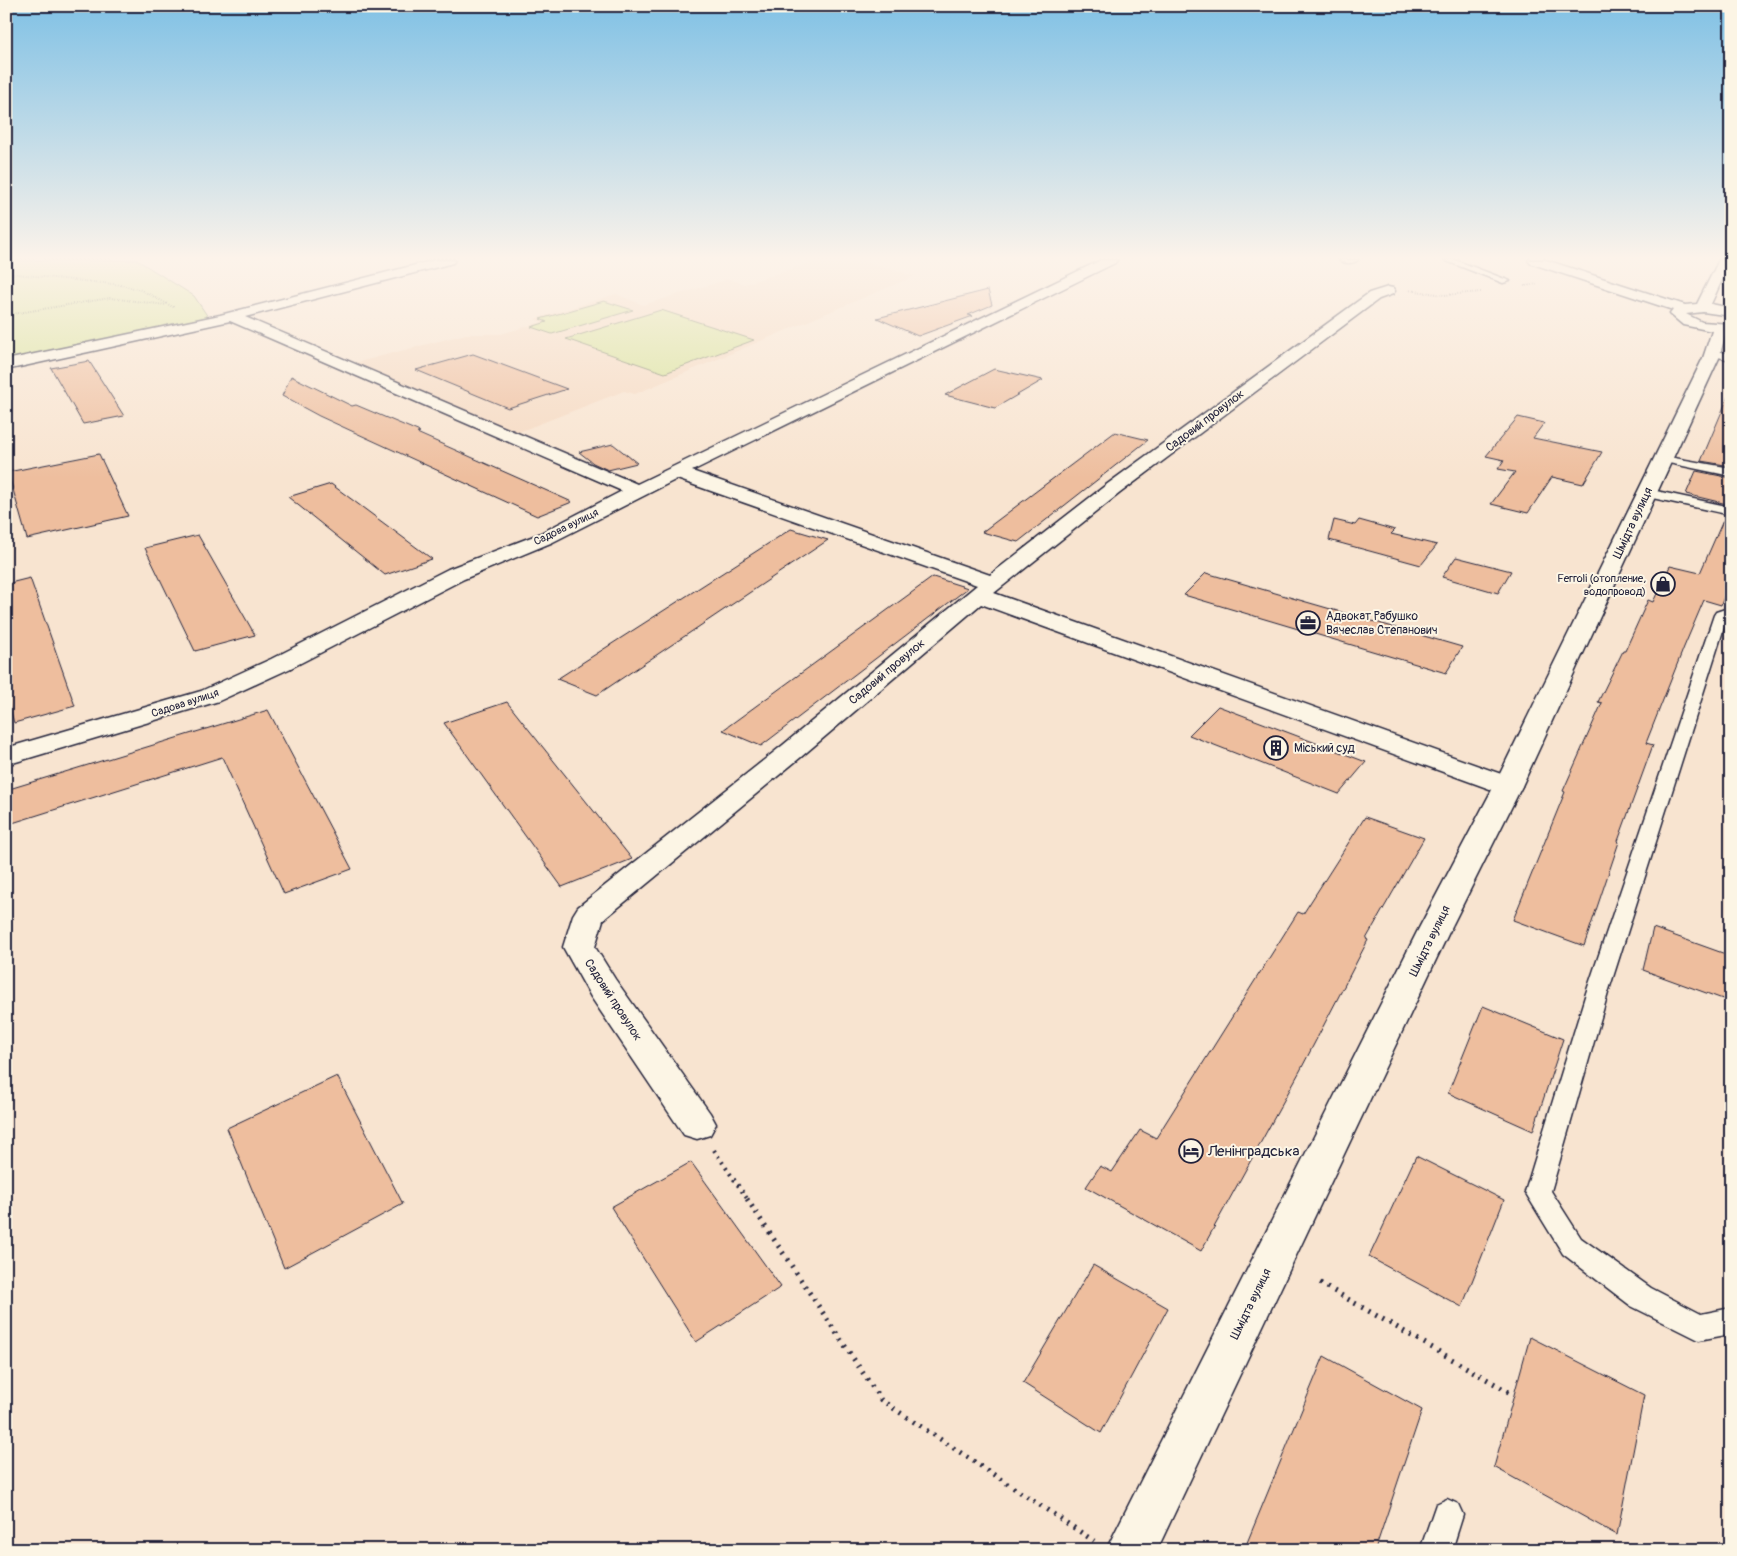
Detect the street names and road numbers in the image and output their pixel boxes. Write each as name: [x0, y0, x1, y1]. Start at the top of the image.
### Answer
street label: Садовий провулок: [1163, 387, 1247, 455]
street label: Шмідта вулиця: [1610, 485, 1656, 561]
street label: Садова вулиця: [532, 506, 600, 548]
street label: Садовий провулок: [846, 636, 928, 708]
street label: Садова вулиця: [150, 686, 220, 720]
street label: Шмідта вулиця: [1406, 903, 1454, 979]
street label: Садовий провулок: [581, 956, 645, 1044]
street label: Шмідта вулиця: [1227, 1266, 1275, 1342]

